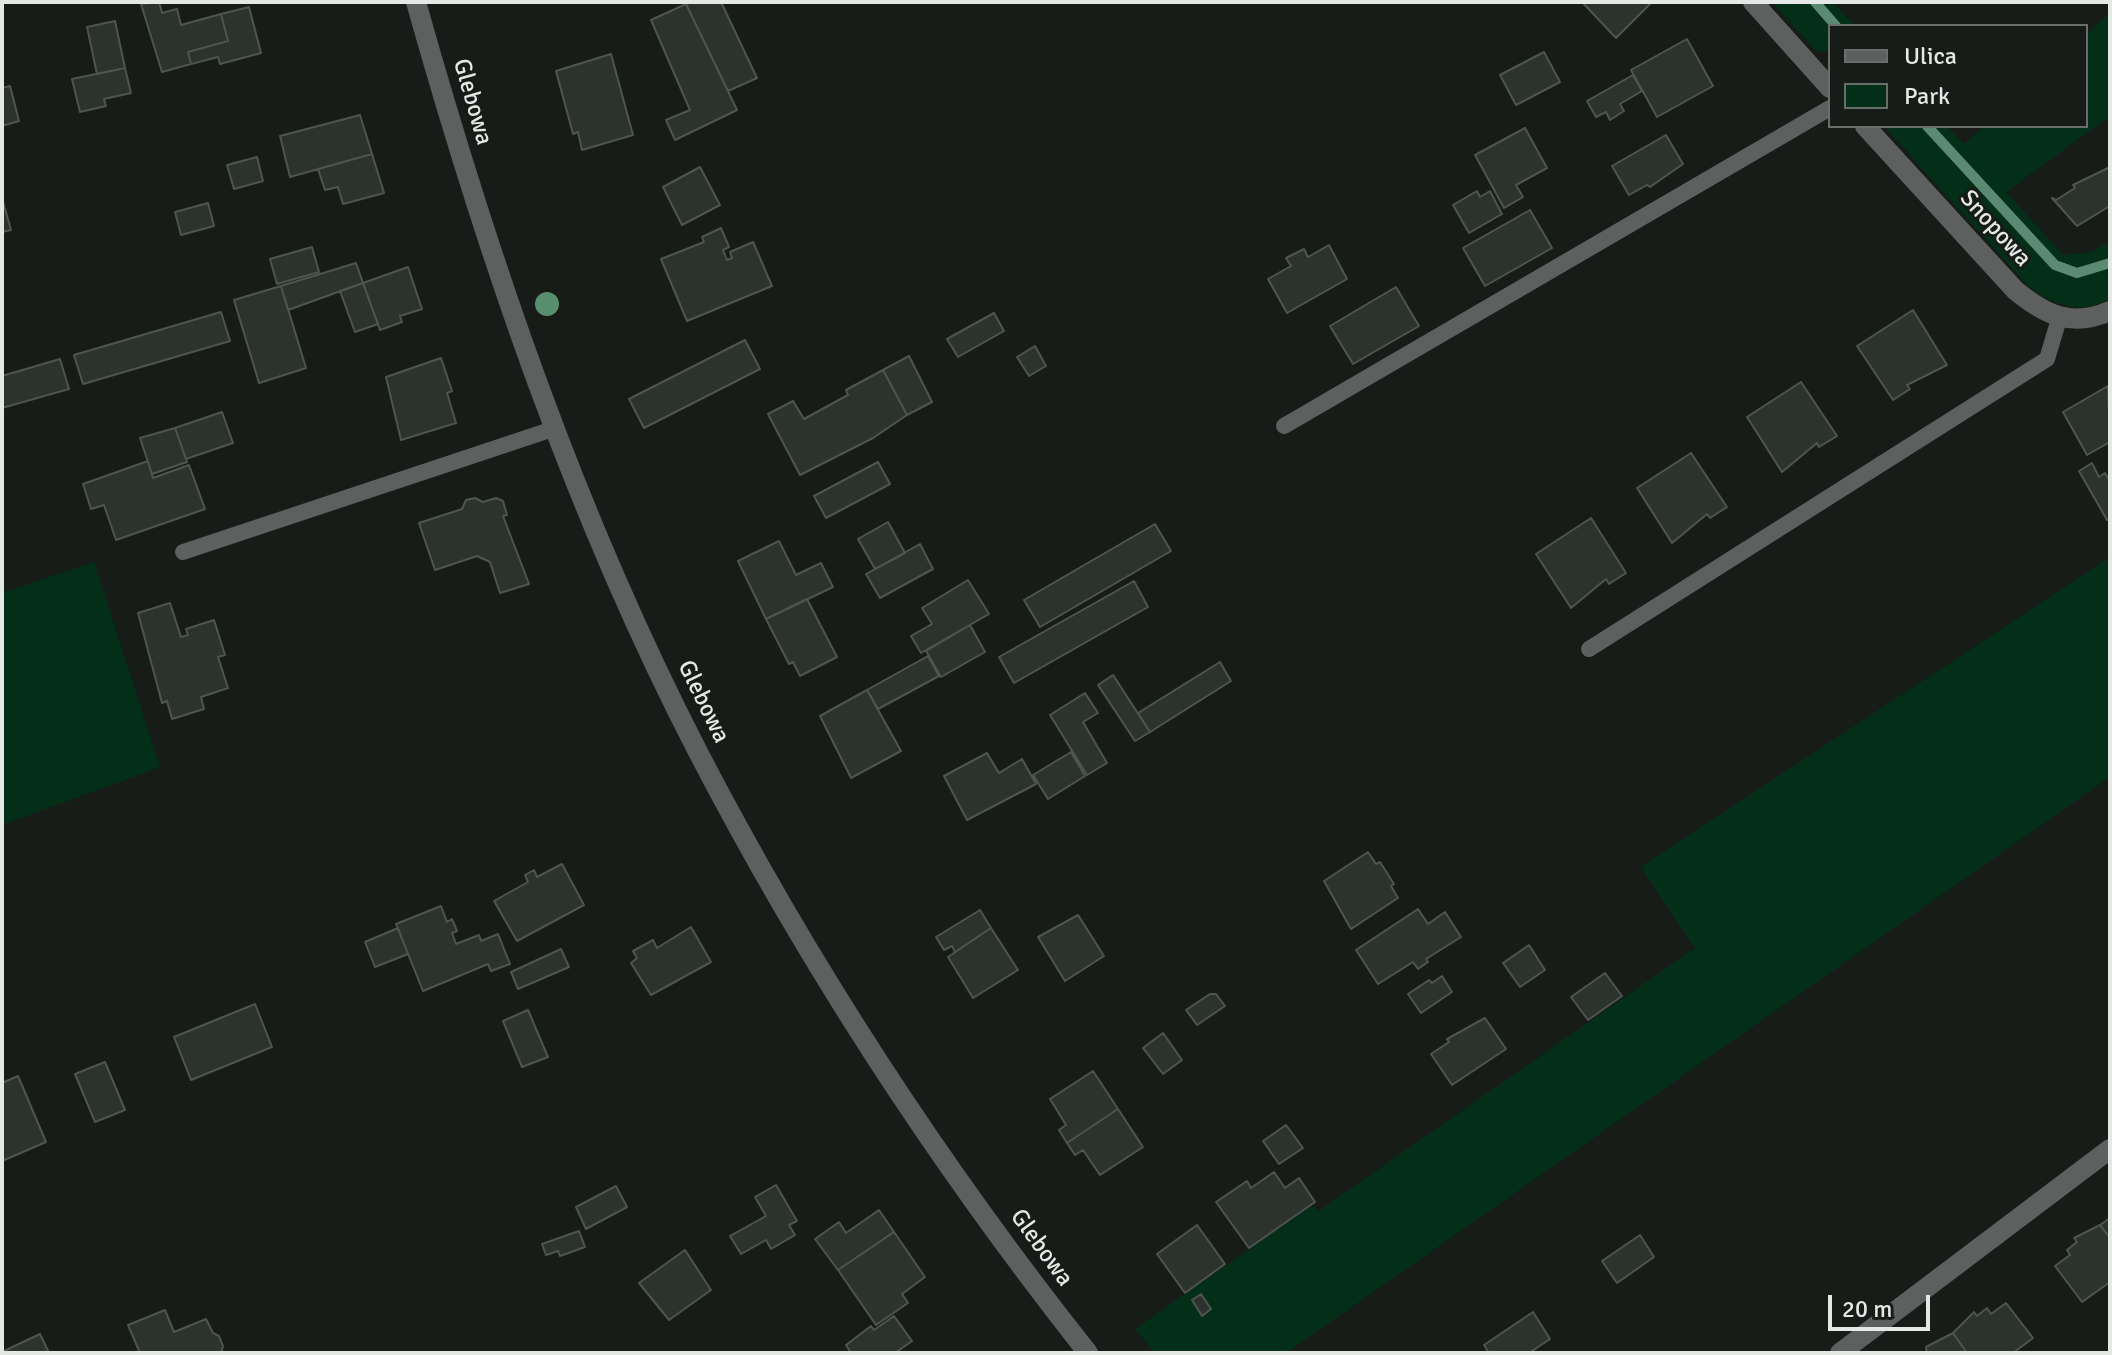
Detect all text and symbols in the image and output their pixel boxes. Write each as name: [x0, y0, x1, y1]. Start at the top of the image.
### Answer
legend: [1828, 24, 2088, 128]
text: Ulica: [1904, 41, 1957, 71]
street label: Glebowa: [446, 56, 498, 148]
text: Park: [1904, 81, 1950, 111]
street label: Snopowa: [1953, 185, 2037, 273]
street label: Glebowa: [671, 656, 735, 748]
street label: Glebowa: [1003, 1204, 1079, 1292]
scale bar: [1832, 1279, 1934, 1329]
text: 20 m: [1842, 1294, 1892, 1324]

